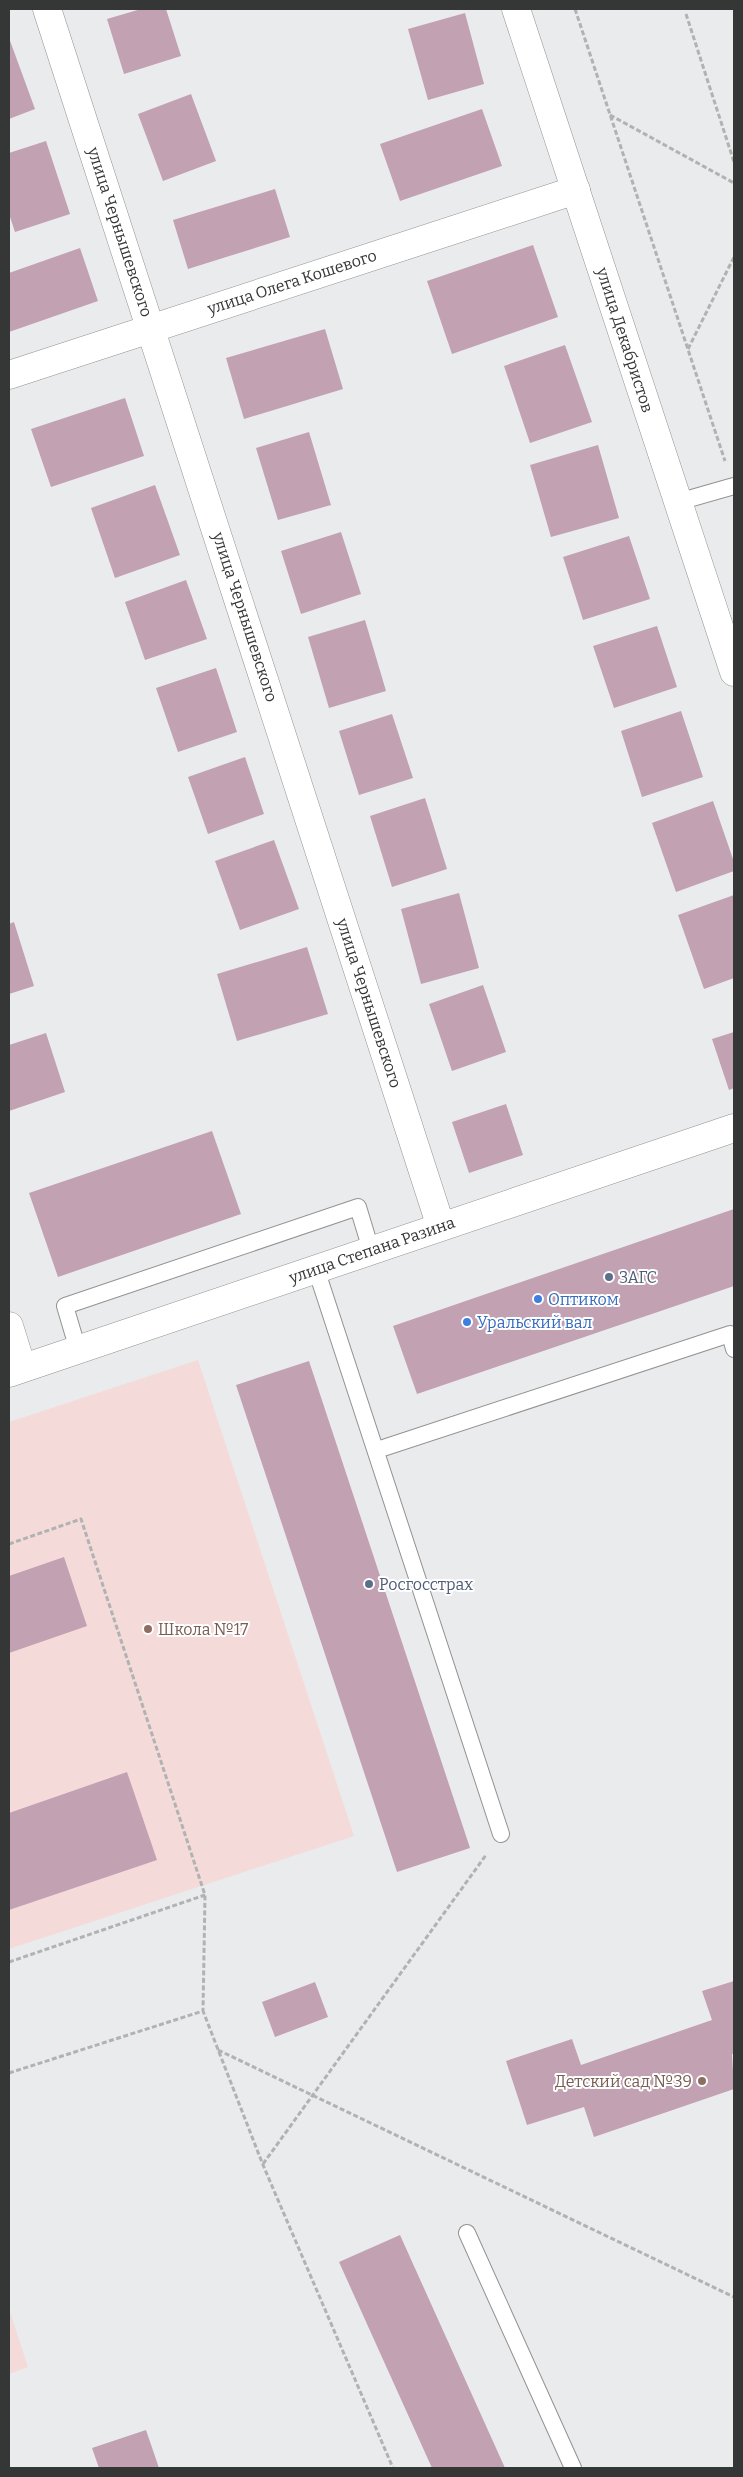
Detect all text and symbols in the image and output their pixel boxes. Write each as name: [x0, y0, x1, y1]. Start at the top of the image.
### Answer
street label: улица Чернышевского: [83, 144, 156, 319]
street label: улица Олега Кошевого: [204, 246, 379, 319]
street label: улица Декабристов: [592, 264, 657, 415]
street label: улица Чернышевского: [208, 529, 281, 704]
street label: улица Чернышевского: [332, 915, 405, 1090]
street label: улица Степана Разина: [286, 1213, 458, 1288]
place label: ЗАГС: [619, 1268, 657, 1287]
marker: ЗАГС: [603, 1271, 615, 1283]
place label: Оптиком: [548, 1290, 619, 1309]
marker: Оптиком: [532, 1293, 544, 1305]
place label: Уральский вал: [477, 1313, 592, 1332]
marker: Уральский вал: [461, 1316, 473, 1328]
place label: Росгосстрах: [379, 1575, 473, 1594]
marker: Росгосстрах: [363, 1578, 375, 1590]
place label: Школа №17: [158, 1620, 248, 1639]
marker: Школа №17: [142, 1623, 154, 1635]
place label: Детский сад №39: [555, 2072, 692, 2091]
marker: Детский сад №39: [696, 2075, 708, 2087]

